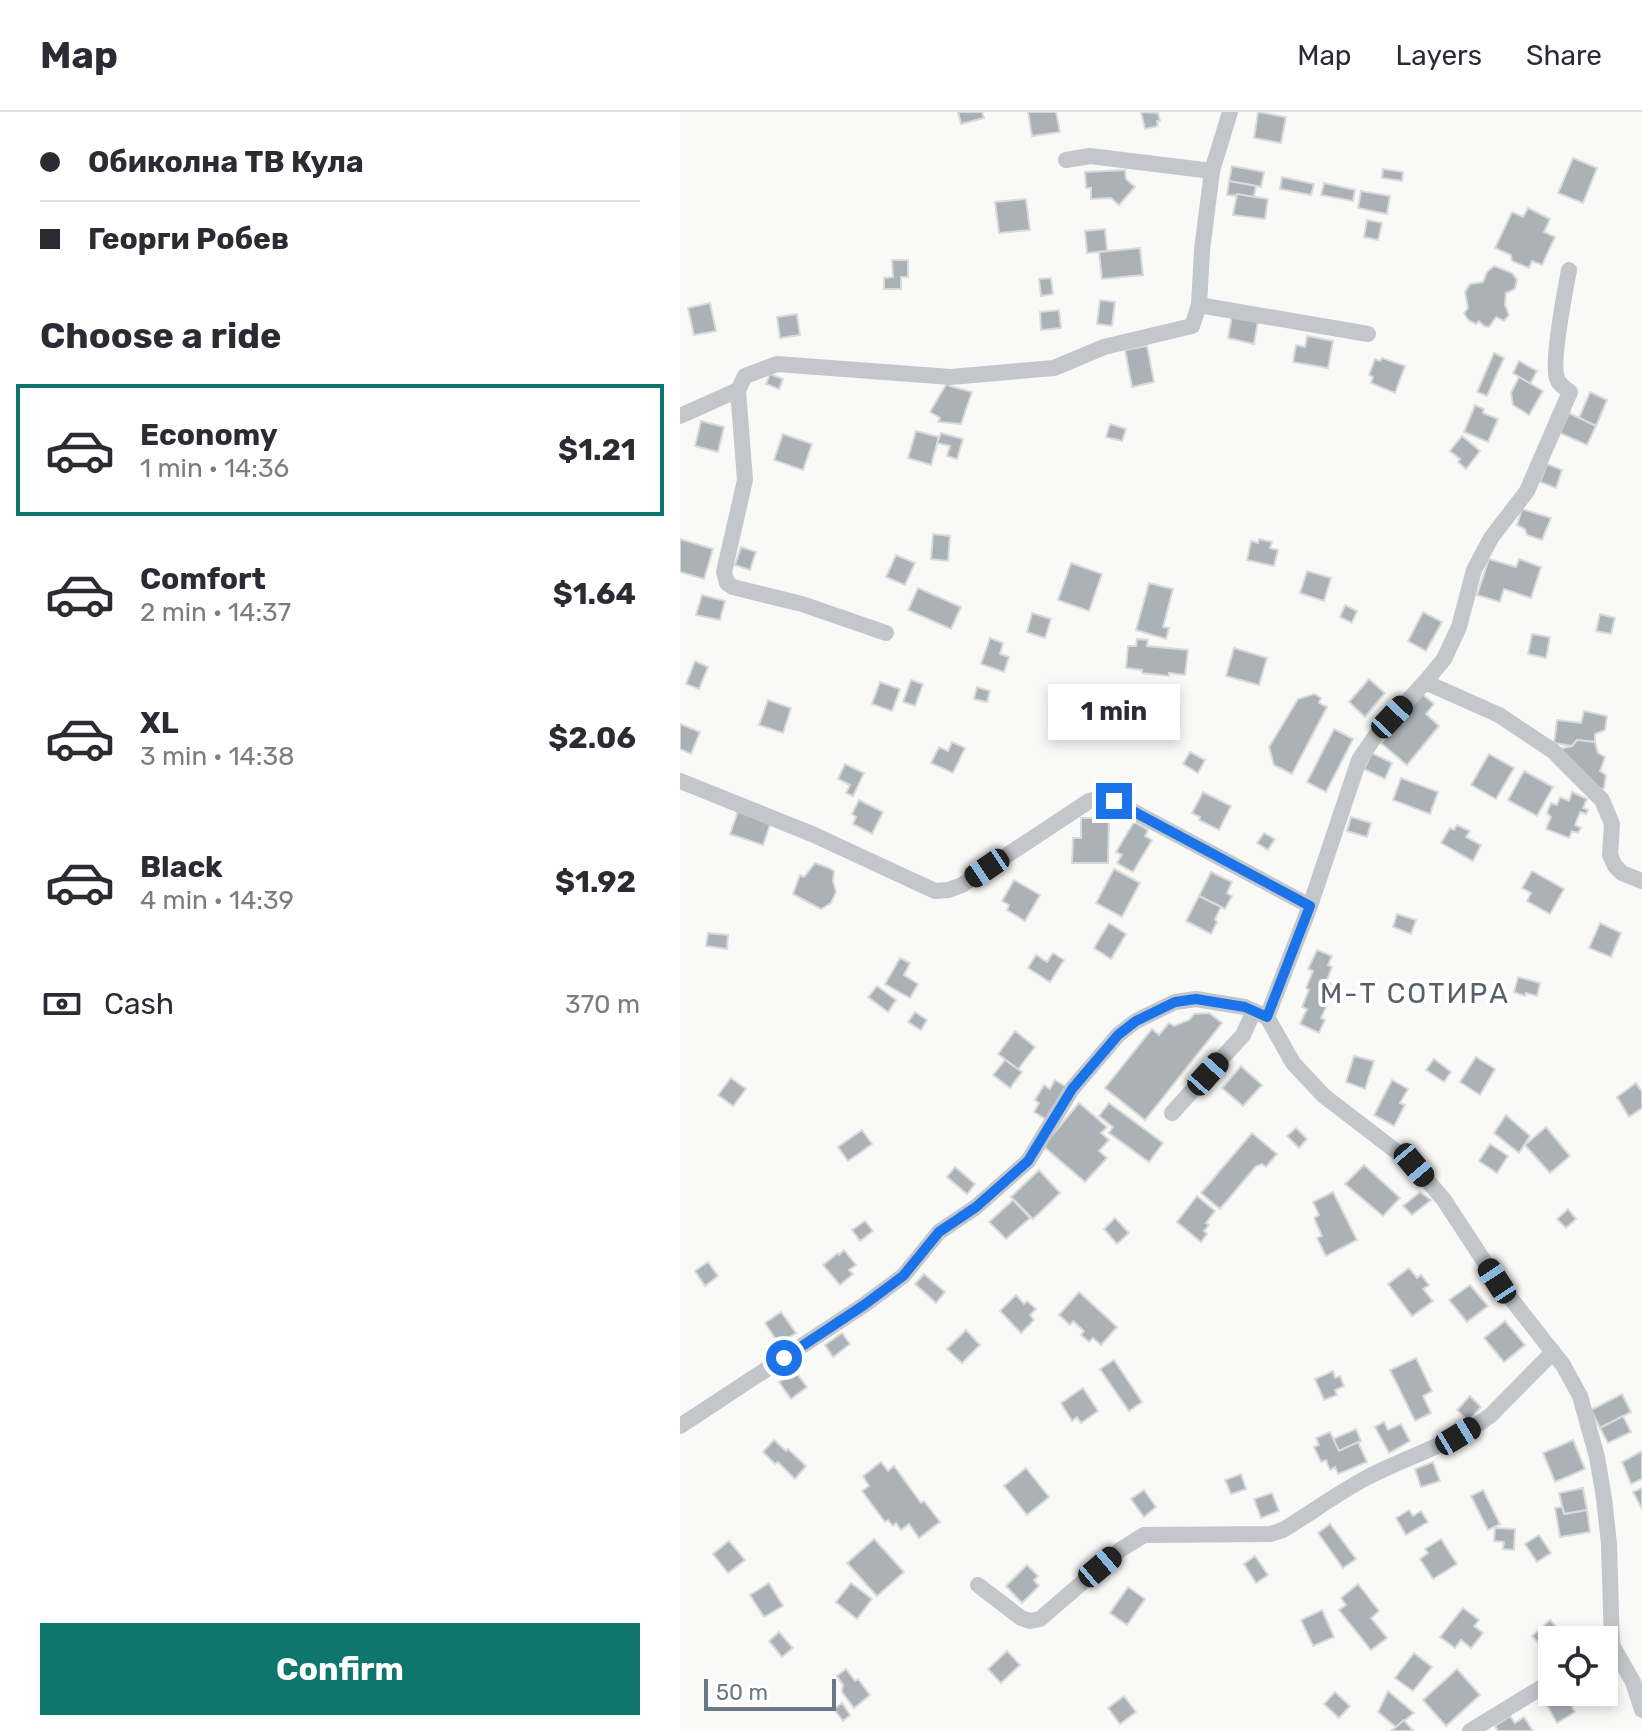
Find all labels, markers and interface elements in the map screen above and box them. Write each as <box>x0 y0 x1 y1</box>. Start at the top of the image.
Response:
text: Map <box>40 32 118 78</box>
text: Map <box>1297 39 1352 72</box>
text: Layers <box>1396 39 1482 72</box>
text: Share <box>1526 39 1602 72</box>
text: Обиколна ТВ Кула <box>88 144 364 180</box>
text: Георги Робев <box>88 221 289 257</box>
text: Choose a ride <box>40 314 281 357</box>
icon: car <box>44 414 116 486</box>
text: Economy <box>140 417 278 453</box>
text: $1.21 <box>558 432 636 468</box>
text: 1 min · 14:36 <box>140 453 289 484</box>
icon: car <box>44 558 116 630</box>
text: Comfort <box>140 561 266 597</box>
text: $1.64 <box>553 576 636 612</box>
text: 2 min · 14:37 <box>140 597 291 628</box>
callout: 1 min <box>1048 685 1180 741</box>
car <box>1367 691 1417 743</box>
text: 1 min <box>1081 696 1147 727</box>
icon: car <box>44 702 116 774</box>
text: XL <box>140 705 179 741</box>
text: $2.06 <box>548 720 636 756</box>
text: 3 min · 14:38 <box>140 741 295 772</box>
route end <box>1096 783 1132 819</box>
car <box>960 845 1014 891</box>
icon: car <box>44 846 116 918</box>
text: Black <box>140 849 223 885</box>
text: $1.92 <box>555 864 636 900</box>
text: 4 min · 14:39 <box>140 885 294 916</box>
district label: М-Т СОТИРА <box>1320 977 1510 1010</box>
icon: cash <box>40 982 84 1026</box>
text: Cash <box>104 986 174 1022</box>
text: 370 m <box>565 989 640 1020</box>
car <box>1183 1048 1233 1100</box>
car <box>1389 1139 1439 1191</box>
car <box>1474 1254 1520 1308</box>
route start <box>766 1340 802 1376</box>
car <box>1431 1413 1485 1459</box>
car <box>1074 1542 1126 1592</box>
button: Confirm <box>40 1623 640 1715</box>
map controls <box>1538 1626 1618 1706</box>
button: locate <box>1538 1626 1618 1706</box>
scale bar <box>704 1675 836 1711</box>
text: 50 m <box>716 1679 768 1706</box>

